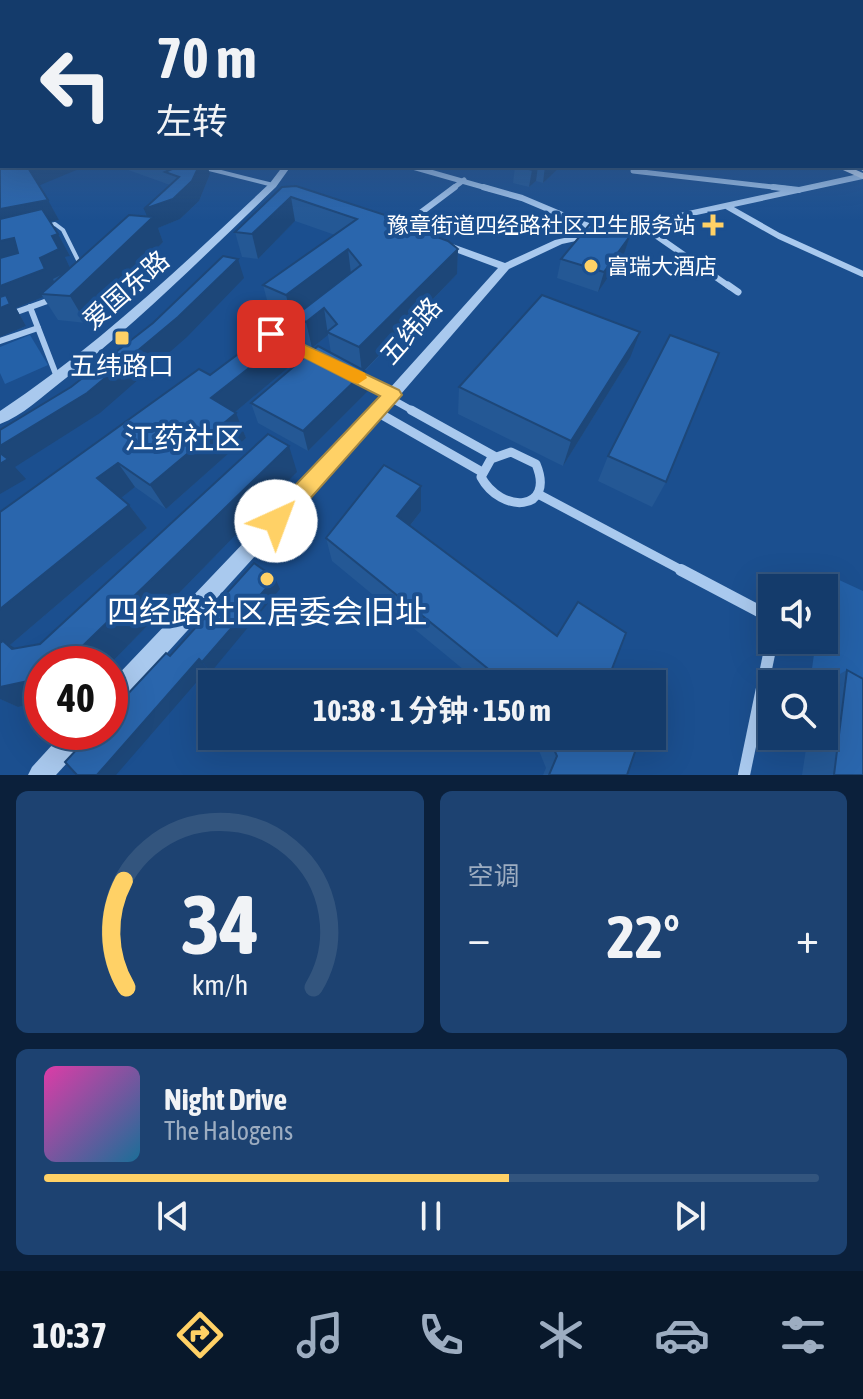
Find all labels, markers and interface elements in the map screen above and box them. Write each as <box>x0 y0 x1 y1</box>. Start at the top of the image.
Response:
text: 70 m <box>156 26 257 90</box>
icon: left <box>24 32 128 136</box>
text: 左转 <box>156 100 228 142</box>
place label: 豫章街道四经路社区卫生服务站 <box>387 212 695 238</box>
marker: 豫章街道四经路社区卫生服务站 <box>702 214 724 236</box>
street label: 爱国东路 <box>77 245 175 335</box>
place label: 富瑞大酒店 <box>607 253 717 279</box>
marker: 富瑞大酒店 <box>582 257 600 275</box>
street label: 五纬路 <box>374 292 448 370</box>
pin <box>237 300 305 368</box>
icon: arrive <box>249 312 293 356</box>
marker: 五纬路口 <box>113 329 131 347</box>
place label: 五纬路口 <box>70 351 174 381</box>
district label: 江药社区 <box>124 421 244 455</box>
position arrow <box>234 479 318 563</box>
marker: 四经路社区居委会旧址 <box>258 570 276 588</box>
map controls <box>758 574 838 750</box>
button: sound <box>758 574 838 654</box>
place label: 四经路社区居委会旧址 <box>107 593 427 630</box>
speed limit sign: 40 <box>24 646 128 750</box>
button: search <box>758 670 838 750</box>
text: 10:38 · 1 分钟 · 150 m <box>313 693 551 727</box>
text: 空调 <box>468 861 520 891</box>
text: 34 <box>181 876 259 972</box>
text: 22° <box>607 902 680 971</box>
text: − <box>468 912 490 962</box>
text: + <box>796 912 819 962</box>
text: km/h <box>191 968 248 1001</box>
text: Night Drive <box>164 1082 287 1116</box>
text: The Halogens <box>164 1116 293 1146</box>
icon: previous <box>151 1194 195 1238</box>
icon: pause <box>409 1194 453 1238</box>
icon: next <box>668 1194 712 1238</box>
icon: directions <box>172 1307 228 1363</box>
icon: music <box>292 1307 348 1363</box>
icon: phone <box>413 1307 469 1363</box>
icon: climate <box>533 1307 589 1363</box>
icon: car <box>654 1307 710 1363</box>
icon: filters <box>775 1307 831 1363</box>
text: 10:37 <box>32 1314 107 1356</box>

